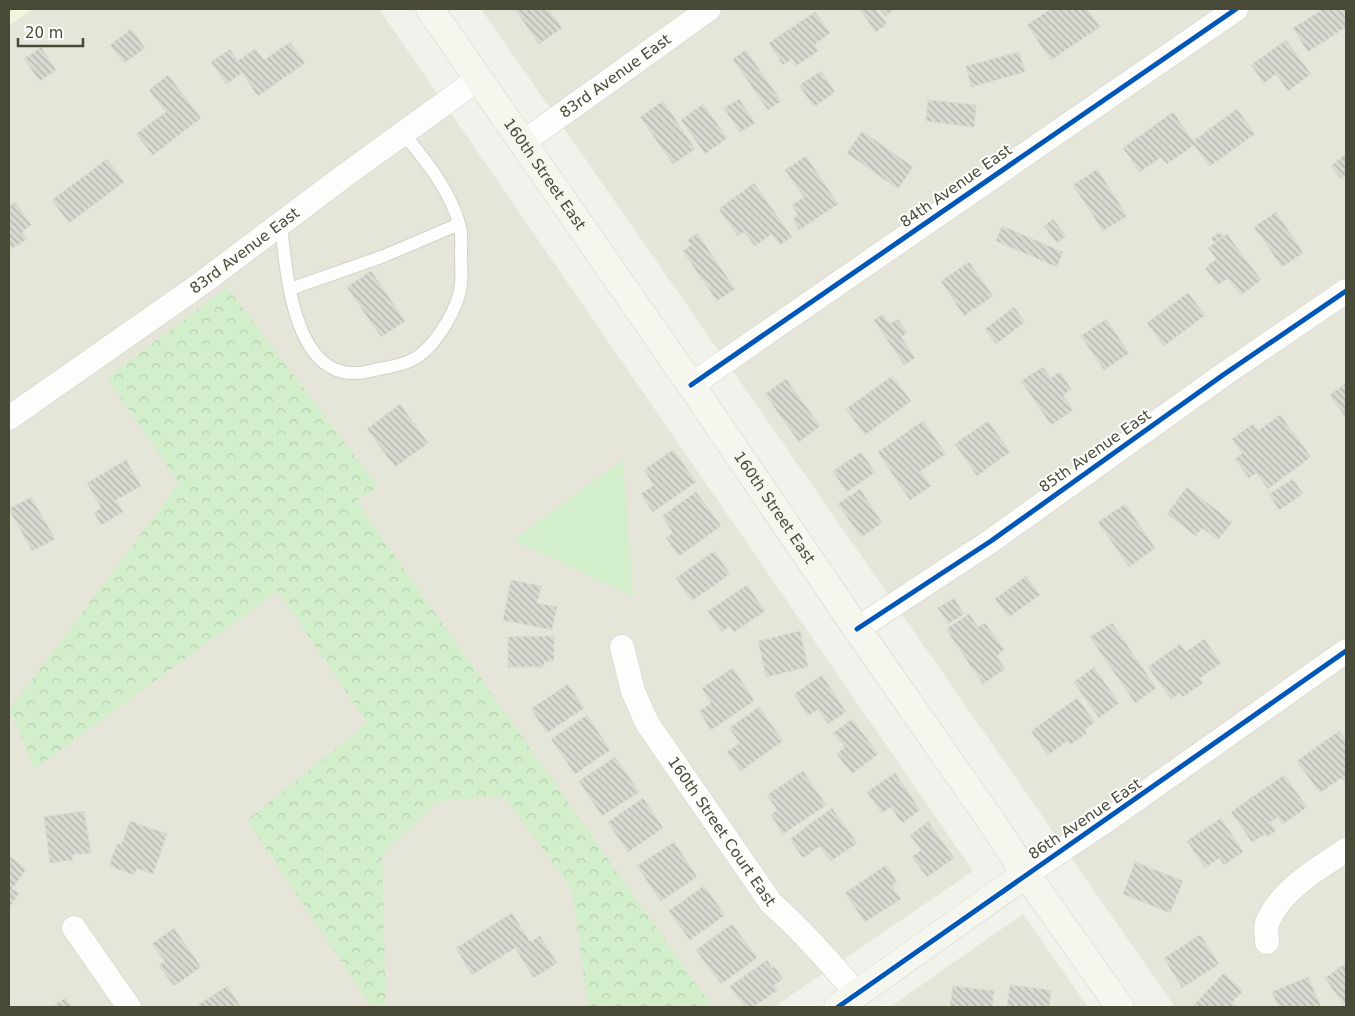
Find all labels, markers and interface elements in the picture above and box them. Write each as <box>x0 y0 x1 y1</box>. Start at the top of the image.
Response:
scale bar <box>18 15 82 47</box>
text: 20 m <box>25 24 63 42</box>
street label: 83rd Avenue East <box>556 30 675 122</box>
street label: 160th Street East <box>500 115 590 233</box>
street label: 84th Avenue East <box>897 141 1015 231</box>
street label: 83rd Avenue East <box>186 204 303 298</box>
street label: 85th Avenue East <box>1036 406 1154 496</box>
street label: 160th Street East <box>730 448 819 567</box>
street label: 160th Street Court East <box>664 753 780 910</box>
street label: 86th Avenue East <box>1025 775 1145 863</box>

